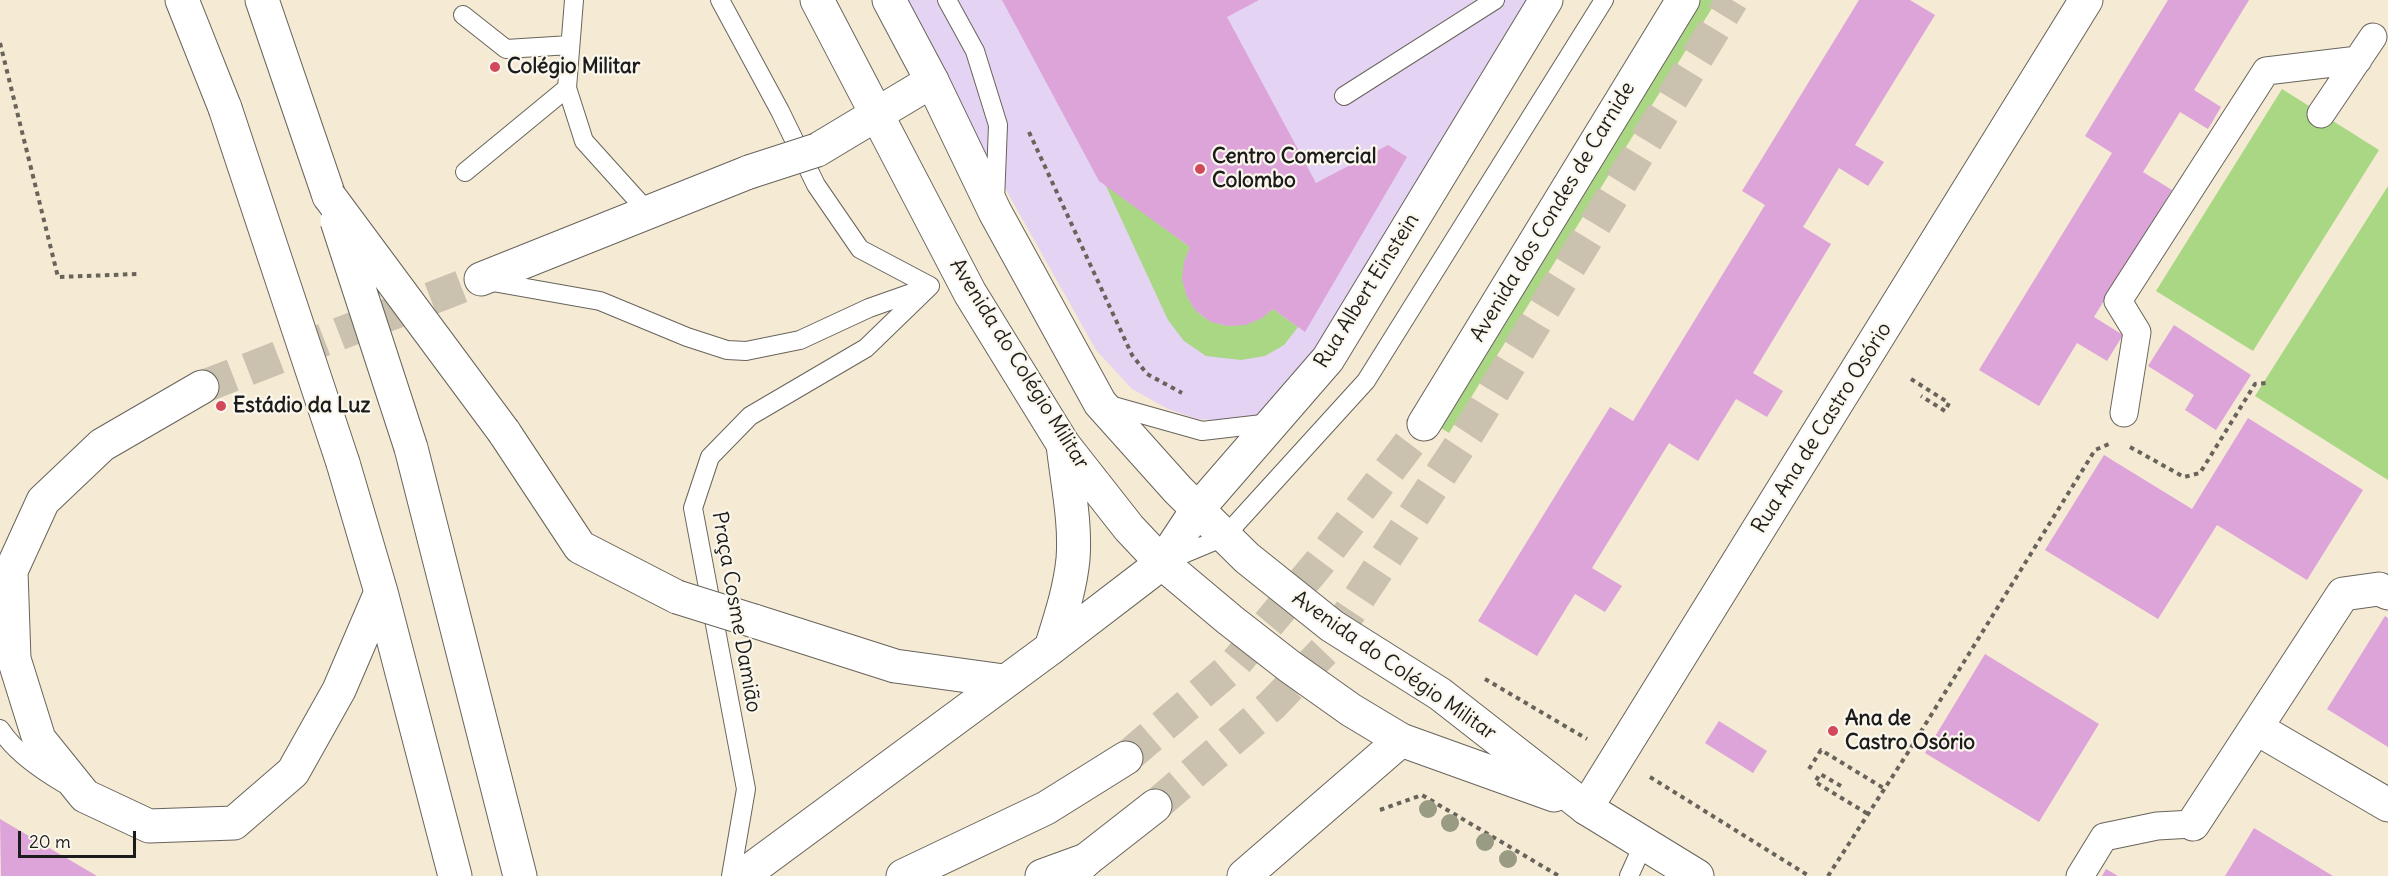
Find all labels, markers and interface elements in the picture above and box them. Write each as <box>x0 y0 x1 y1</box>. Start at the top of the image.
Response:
place label: Colégio Militar <box>507 54 640 80</box>
marker: Colégio Militar <box>488 60 502 74</box>
street label: Avenida dos Condes de Carnide <box>1465 78 1641 346</box>
place label: Centro Comercial Colombo <box>1212 144 1376 194</box>
marker: Centro Comercial Colombo <box>1193 162 1207 176</box>
street label: Rua Albert Einstein <box>1309 209 1425 373</box>
street label: Avenida do Colégio Militar <box>944 254 1094 474</box>
street label: Rua Ana de Castro Osório <box>1747 318 1897 538</box>
place label: Estádio da Luz <box>233 393 371 419</box>
marker: Estádio da Luz <box>214 399 228 413</box>
street label: Praça Cosme Damião <box>706 509 766 715</box>
street label: Avenida do Colégio Militar <box>1287 586 1501 746</box>
place label: Ana de Castro Osório <box>1845 706 1975 756</box>
marker: Ana de Castro Osório <box>1826 724 1840 738</box>
scale bar <box>21 819 140 857</box>
text: 20 m <box>29 830 71 853</box>

